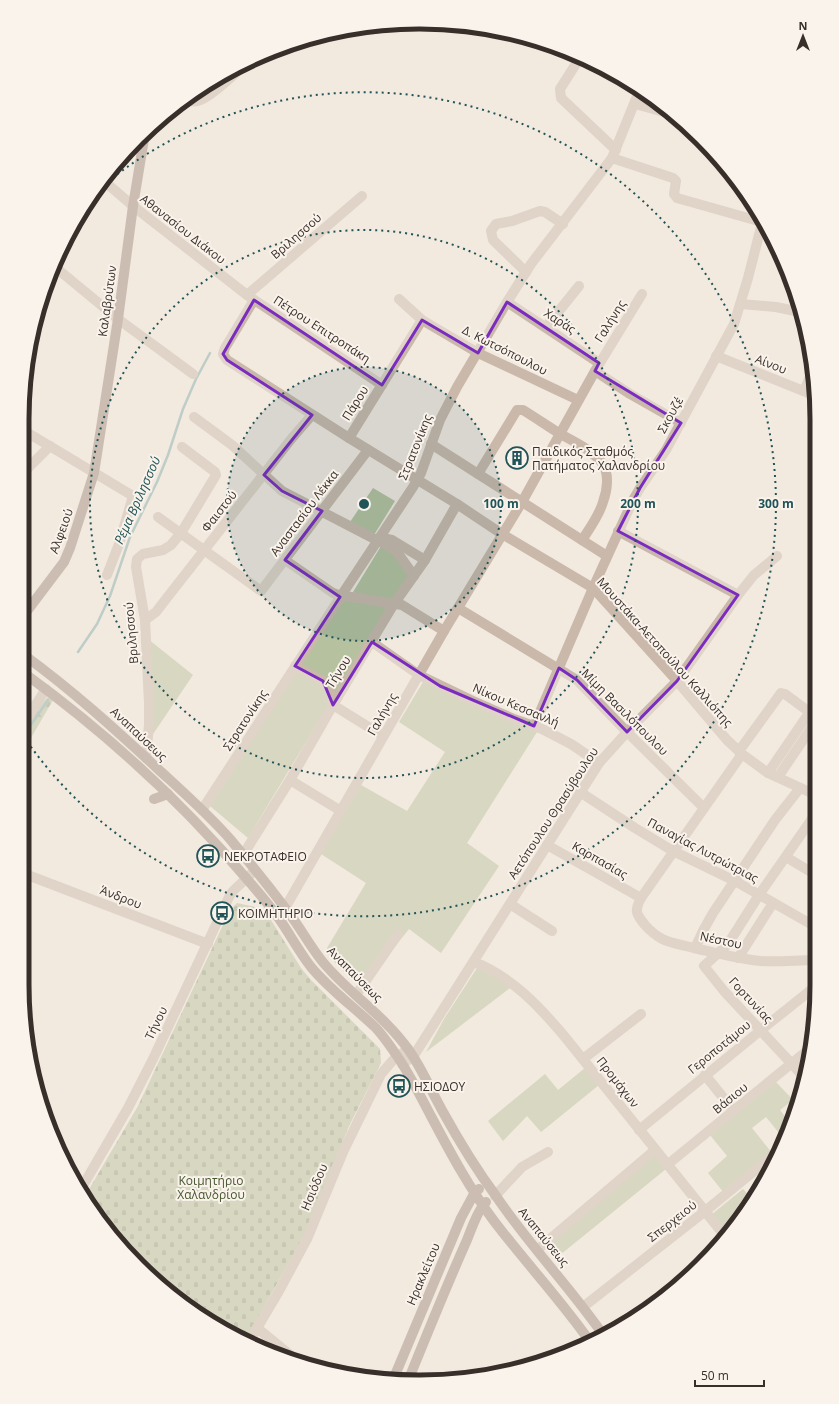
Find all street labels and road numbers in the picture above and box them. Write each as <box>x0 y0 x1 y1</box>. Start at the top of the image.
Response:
street label: Αθανασίου Διάκου <box>137 190 229 268</box>
street label: Βριλησσού <box>267 209 325 263</box>
street label: Καλαβρύτων <box>94 264 120 338</box>
street label: Πέτρου Επιτροπάκη <box>270 291 374 367</box>
street label: Γαλήνης <box>590 296 630 345</box>
street label: Χαράς <box>541 304 579 338</box>
street label: Δ. Κωτσόπουλου <box>460 321 550 379</box>
street label: Αίνου <box>753 350 789 378</box>
street label: Πάρου <box>338 382 372 424</box>
street label: Σκουζέ <box>653 394 687 436</box>
street label: Στρατονίκης <box>394 411 436 483</box>
street label: Αναστασίου Λέκκα <box>266 466 342 560</box>
street label: Φαιστού <box>197 487 241 535</box>
street label: Αλφειού <box>45 506 77 556</box>
street label: Μουστάκα-Αετοπούλου Καλλιόπης <box>593 574 737 731</box>
street label: Βριλησσού <box>120 601 142 665</box>
street label: Τήνου <box>322 653 354 691</box>
street label: Μίμη Βασιλόπουλου <box>578 665 672 759</box>
street label: Νίκου Κεσσανλή <box>470 679 562 731</box>
street label: Στρατονίκης <box>219 686 271 754</box>
street label: Γαλήνης <box>363 689 401 739</box>
street label: Αναπαύσεως <box>107 703 171 765</box>
street label: Αετόπουλου Θρασύβουλου <box>504 744 602 882</box>
street label: Παναγίας Λυτρώτριας <box>645 814 762 887</box>
street label: Καρπασίας <box>569 837 631 883</box>
street label: Άνδρου <box>98 881 144 913</box>
street label: Νέστου <box>699 927 743 953</box>
street label: Αναπαύσεως <box>324 943 387 1006</box>
street label: Γορτυνίας <box>725 973 777 1027</box>
street label: Τήνου <box>141 1004 171 1042</box>
street label: Γεροποτάμου <box>684 1016 754 1078</box>
street label: Προμάχων <box>593 1053 643 1111</box>
street label: Βάσιου <box>709 1078 751 1118</box>
street label: Ησιόδου <box>297 1161 331 1213</box>
street label: Σπερχειού <box>644 1196 700 1246</box>
street label: Αναπαύσεως <box>515 1204 573 1270</box>
street label: Ηρακλείτου <box>402 1240 444 1308</box>

